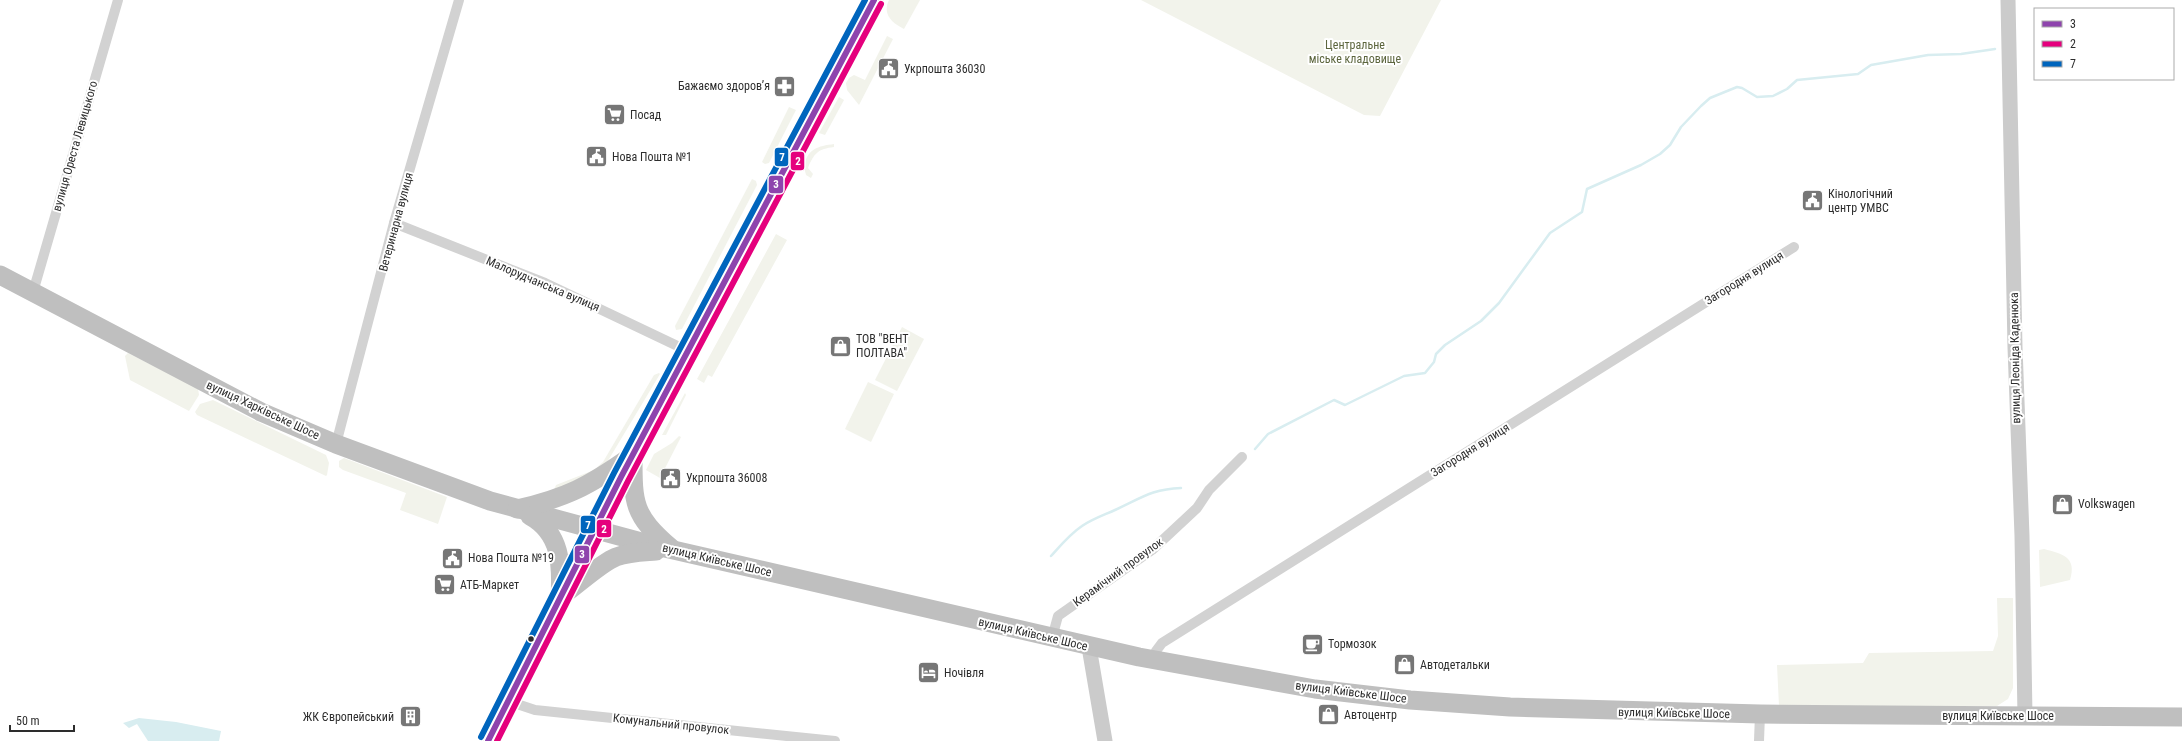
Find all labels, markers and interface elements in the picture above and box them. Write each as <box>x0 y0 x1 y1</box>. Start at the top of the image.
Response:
legend <box>2034 8 2174 80</box>
text: 3 <box>2070 17 2076 31</box>
text: 2 <box>2070 37 2076 51</box>
park label: Центральне міське кладовище <box>1309 38 1402 66</box>
public building icon: Укрпошта 36030 <box>875 56 901 82</box>
text: 7 <box>2070 57 2076 71</box>
place label: Укрпошта 36030 <box>904 62 985 76</box>
pharmacy icon: Бажаємо здоровʼя <box>772 73 798 99</box>
street label: вулиця Ореста Левицького <box>50 79 100 213</box>
place label: Бажаємо здоровʼя <box>678 79 770 93</box>
supermarket icon: Посад <box>602 102 628 128</box>
place label: Посад <box>630 108 662 122</box>
public building icon: Нова Пошта №1 <box>583 144 609 170</box>
line badge: 7 <box>774 147 789 167</box>
place label: Нова Пошта №1 <box>612 150 692 164</box>
text: 7 <box>779 151 785 164</box>
line badge: 2 <box>790 151 805 171</box>
text: 2 <box>795 155 801 168</box>
street label: Ветеринарна вулиця <box>376 171 416 273</box>
line badge: 3 <box>768 175 784 194</box>
text: 3 <box>773 178 779 191</box>
place label: Кінологічний центр УМВС <box>1828 187 1893 215</box>
public building icon: Кінологічний центр УМВС <box>1799 188 1825 214</box>
street label: Загородня вулиця <box>1702 248 1786 308</box>
street label: Малорудчанська вулиця <box>484 254 602 314</box>
street label: вулиця Леоніда Каденюка <box>2007 292 2023 424</box>
place label: ТОВ "ВЕНТ ПОЛТАВА" <box>856 332 908 360</box>
shop icon: ТОВ "ВЕНТ ПОЛТАВА" <box>828 333 854 359</box>
street label: вулиця Харківське Шосе <box>204 378 322 442</box>
street label: Загородня вулиця <box>1428 420 1512 480</box>
public building icon: Укрпошта 36008 <box>657 465 683 491</box>
place label: Укрпошта 36008 <box>686 471 767 485</box>
shop icon: Volkswagen <box>2049 491 2075 517</box>
place label: Volkswagen <box>2078 497 2135 511</box>
line badge: 7 <box>580 515 596 534</box>
text: 7 <box>585 519 591 532</box>
line badge: 2 <box>596 519 612 538</box>
text: 2 <box>601 523 607 536</box>
street label: Керамічний провулок <box>1070 534 1166 609</box>
street label: вулиця Київське Шосе <box>661 541 773 579</box>
public building icon: Нова Пошта №19 <box>440 545 466 571</box>
line badge: 3 <box>574 545 590 564</box>
text: 3 <box>579 548 585 561</box>
place label: Нова Пошта №19 <box>468 551 554 565</box>
supermarket icon: АТБ-Маркет <box>431 572 457 598</box>
place label: АТБ-Маркет <box>460 578 519 592</box>
street label: вулиця Київське Шосе <box>977 615 1089 653</box>
cafe icon: Тормозок <box>1300 631 1326 657</box>
unlabelled marker <box>526 634 536 644</box>
place label: Тормозок <box>1328 637 1377 651</box>
shop icon: Автодетальки <box>1392 652 1418 678</box>
place label: Автодетальки <box>1420 658 1490 672</box>
hotel icon: Ночівля <box>915 660 941 686</box>
place label: Ночівля <box>944 666 984 680</box>
street label: вулиця Київське Шосе <box>1295 678 1408 706</box>
shop icon: Автоцентр <box>1316 702 1342 728</box>
building icon: ЖК Європейський <box>397 704 423 730</box>
street label: вулиця Київське Шосе <box>1618 705 1730 721</box>
scale bar <box>10 707 74 733</box>
place label: Автоцентр <box>1344 708 1397 722</box>
street label: вулиця Київське Шосе <box>1942 709 2054 723</box>
place label: ЖК Європейський <box>303 710 394 724</box>
street label: Комунальний провулок <box>612 711 730 737</box>
text: 50 m <box>16 714 40 728</box>

